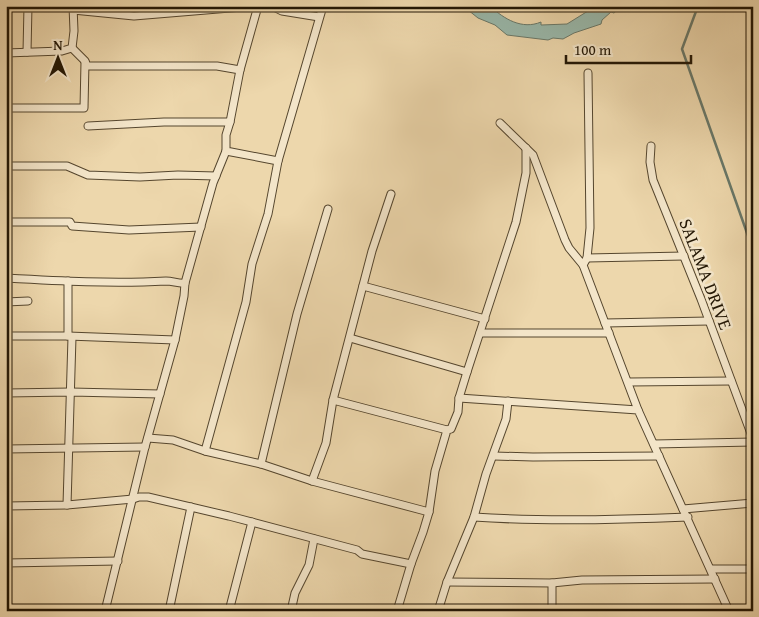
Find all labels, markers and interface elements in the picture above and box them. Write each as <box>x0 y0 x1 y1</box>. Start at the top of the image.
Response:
north arrow <box>32 32 82 82</box>
scale bar <box>566 32 692 64</box>
text: N <box>53 35 63 55</box>
text: 100 m <box>574 39 612 60</box>
street label: SALAMA DRIVE <box>672 215 740 333</box>

